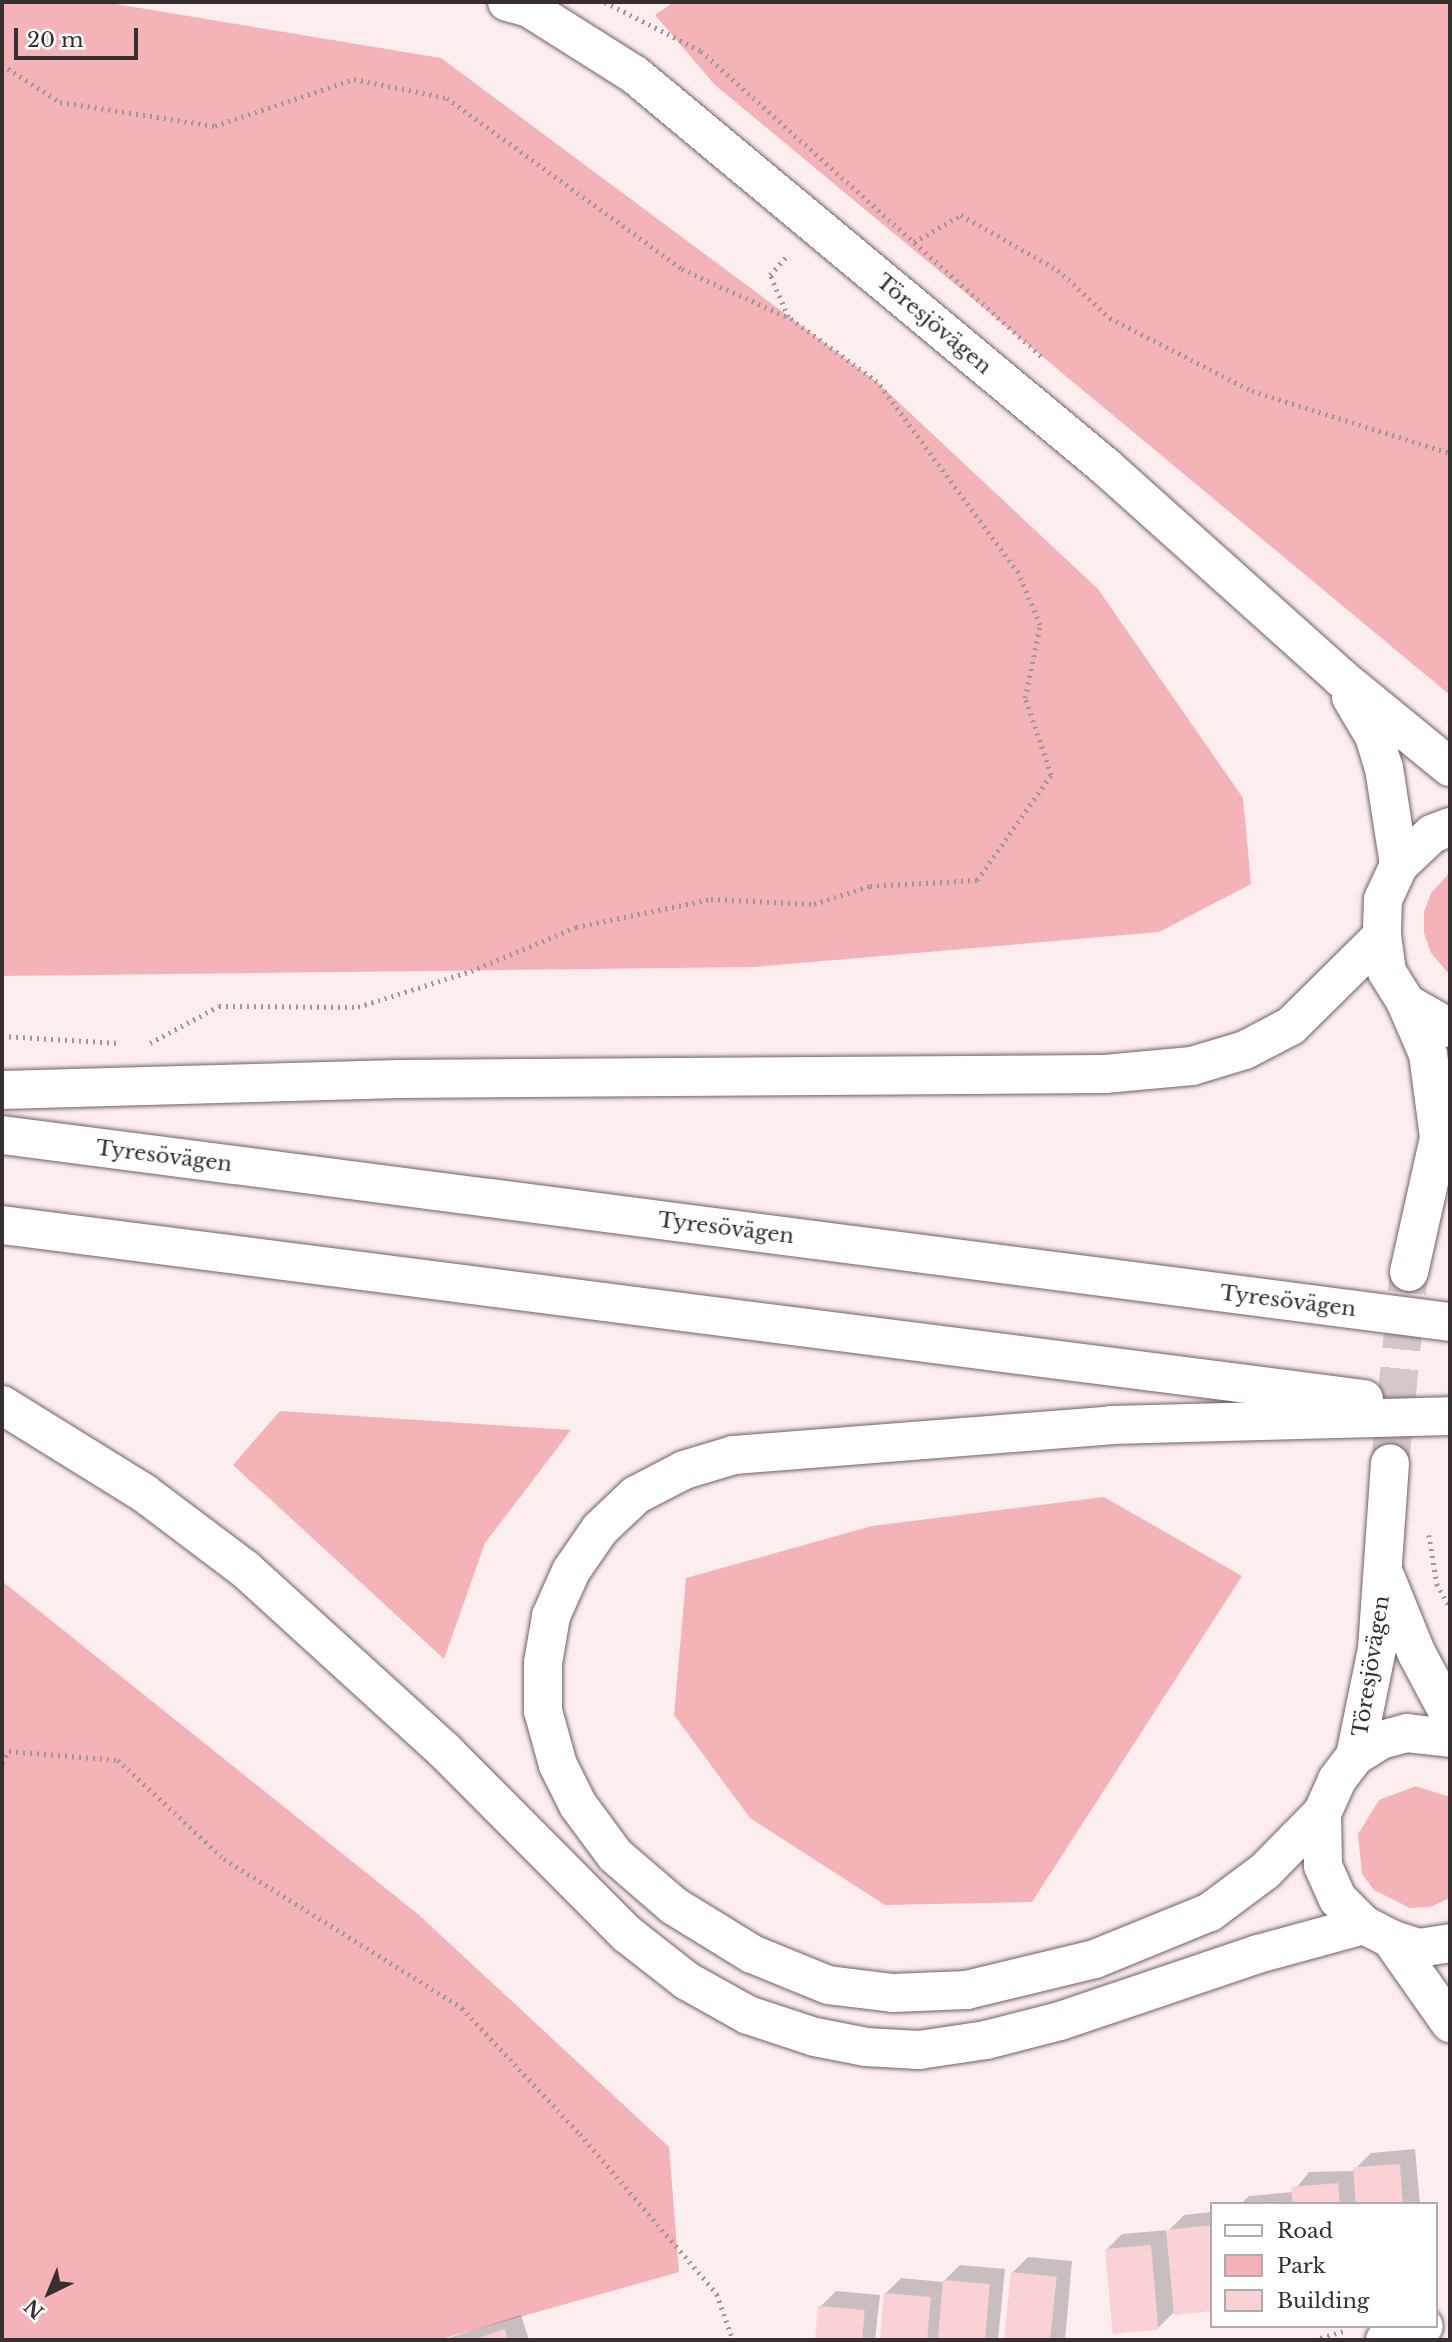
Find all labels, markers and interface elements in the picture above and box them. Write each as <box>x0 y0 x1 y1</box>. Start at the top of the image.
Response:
scale bar <box>18 14 142 58</box>
text: 20 m <box>27 27 84 53</box>
street label: Töresjövägen <box>871 269 997 379</box>
street label: Tyresövägen <box>95 1135 233 1177</box>
street label: Tyresövägen <box>657 1207 795 1249</box>
street label: Tyresövägen <box>1219 1280 1357 1322</box>
street label: Töresjövägen <box>1347 1594 1395 1738</box>
legend <box>1210 2202 1438 2328</box>
text: Road <box>1277 2218 1333 2244</box>
text: Park <box>1277 2253 1326 2279</box>
north arrow <box>14 2258 84 2328</box>
text: Building <box>1277 2288 1369 2314</box>
text: N <box>20 2294 49 2323</box>

